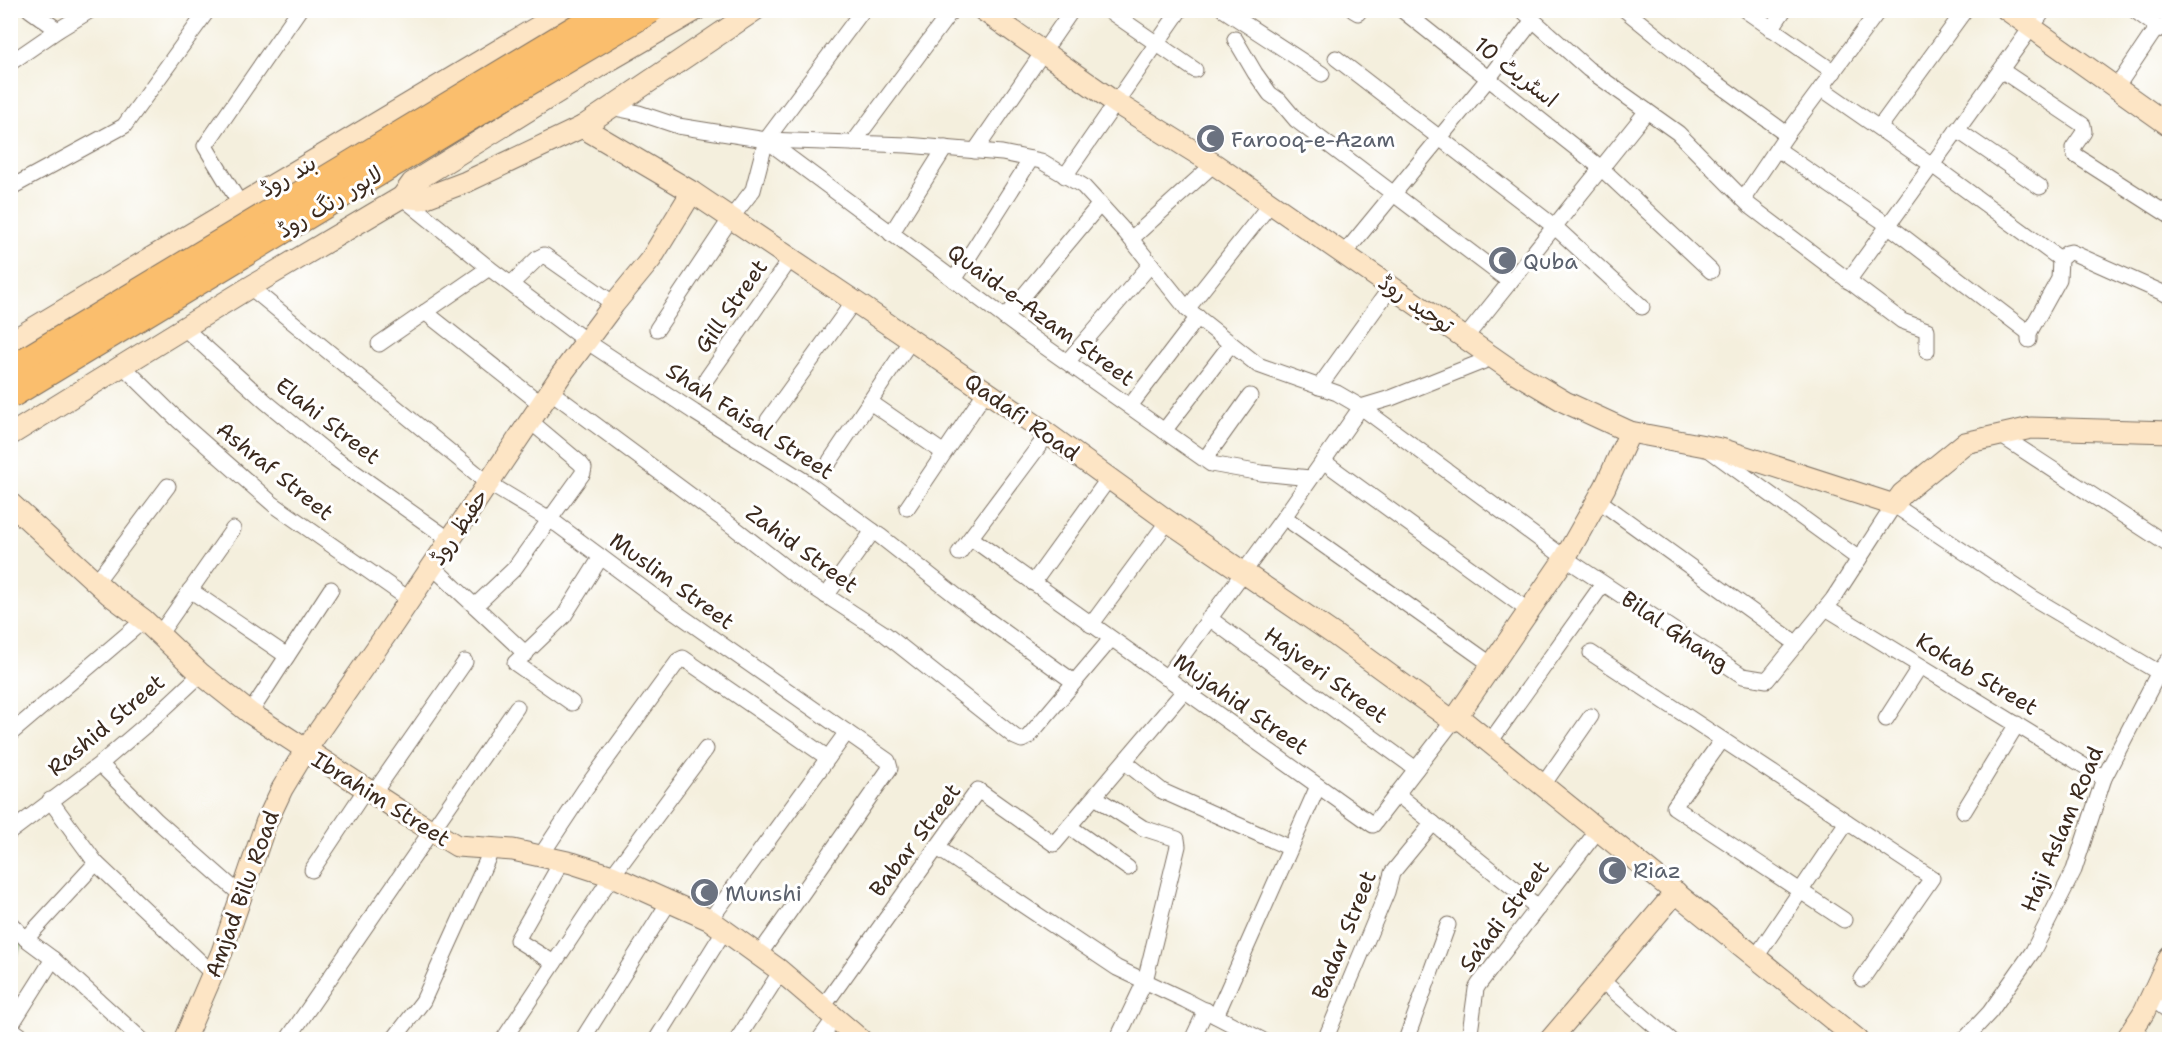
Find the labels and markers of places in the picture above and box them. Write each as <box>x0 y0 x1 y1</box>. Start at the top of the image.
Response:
mosque icon: Farooq-e-Azam <box>1194 123 1226 155</box>
place label: Farooq-e-Azam <box>1231 125 1395 154</box>
mosque icon: Quba <box>1486 245 1518 277</box>
place label: Quba <box>1523 247 1578 276</box>
mosque icon: Riaz <box>1596 854 1628 886</box>
place label: Riaz <box>1633 856 1681 885</box>
mosque icon: Munshi <box>688 877 720 909</box>
place label: Munshi <box>725 879 802 908</box>

